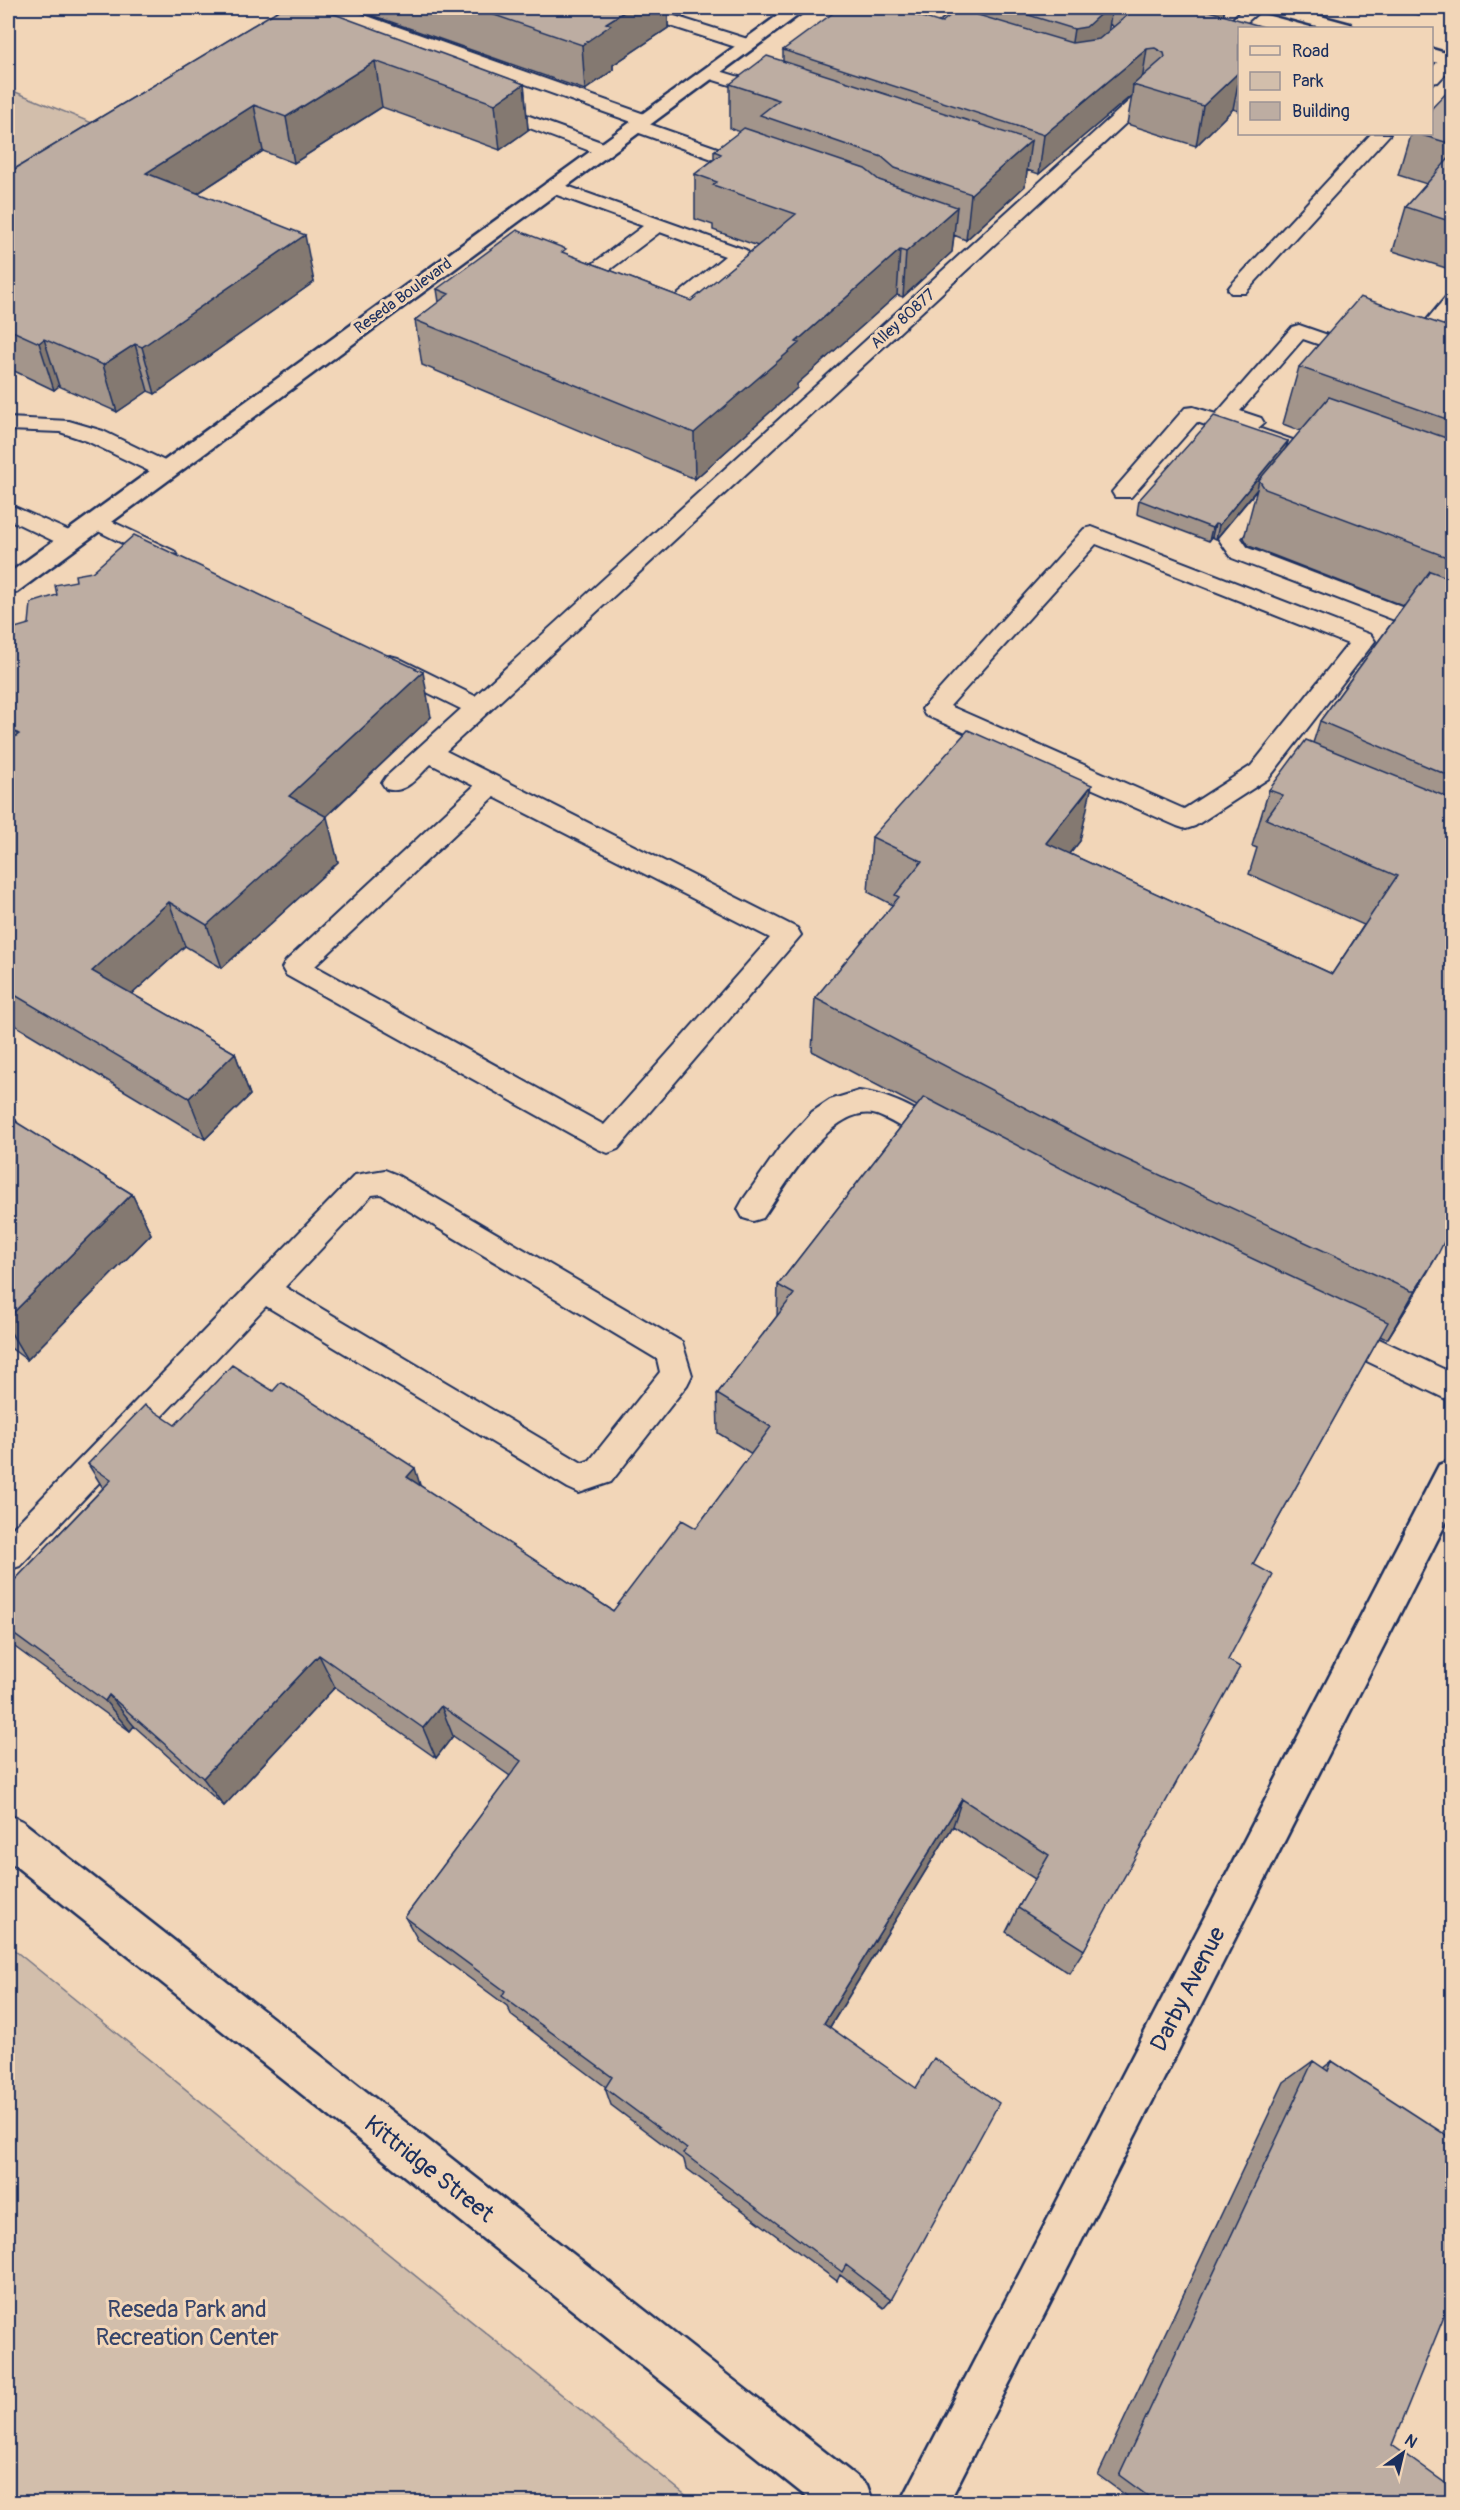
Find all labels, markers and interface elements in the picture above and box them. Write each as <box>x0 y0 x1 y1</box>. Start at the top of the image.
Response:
legend <box>1238 27 1433 135</box>
text: Road <box>1292 40 1329 63</box>
text: Park <box>1292 70 1324 93</box>
text: Building <box>1292 100 1350 123</box>
street label: Reseda Boulevard <box>350 254 456 338</box>
street label: Alley 80877 <box>867 284 940 353</box>
street label: Darby Avenue <box>1144 1922 1232 2056</box>
street label: Kittridge Street <box>358 2109 500 2229</box>
park label: Reseda Park and Recreation Center <box>95 2295 279 2352</box>
north arrow <box>1373 2423 1433 2483</box>
text: N <box>1401 2430 1421 2453</box>

